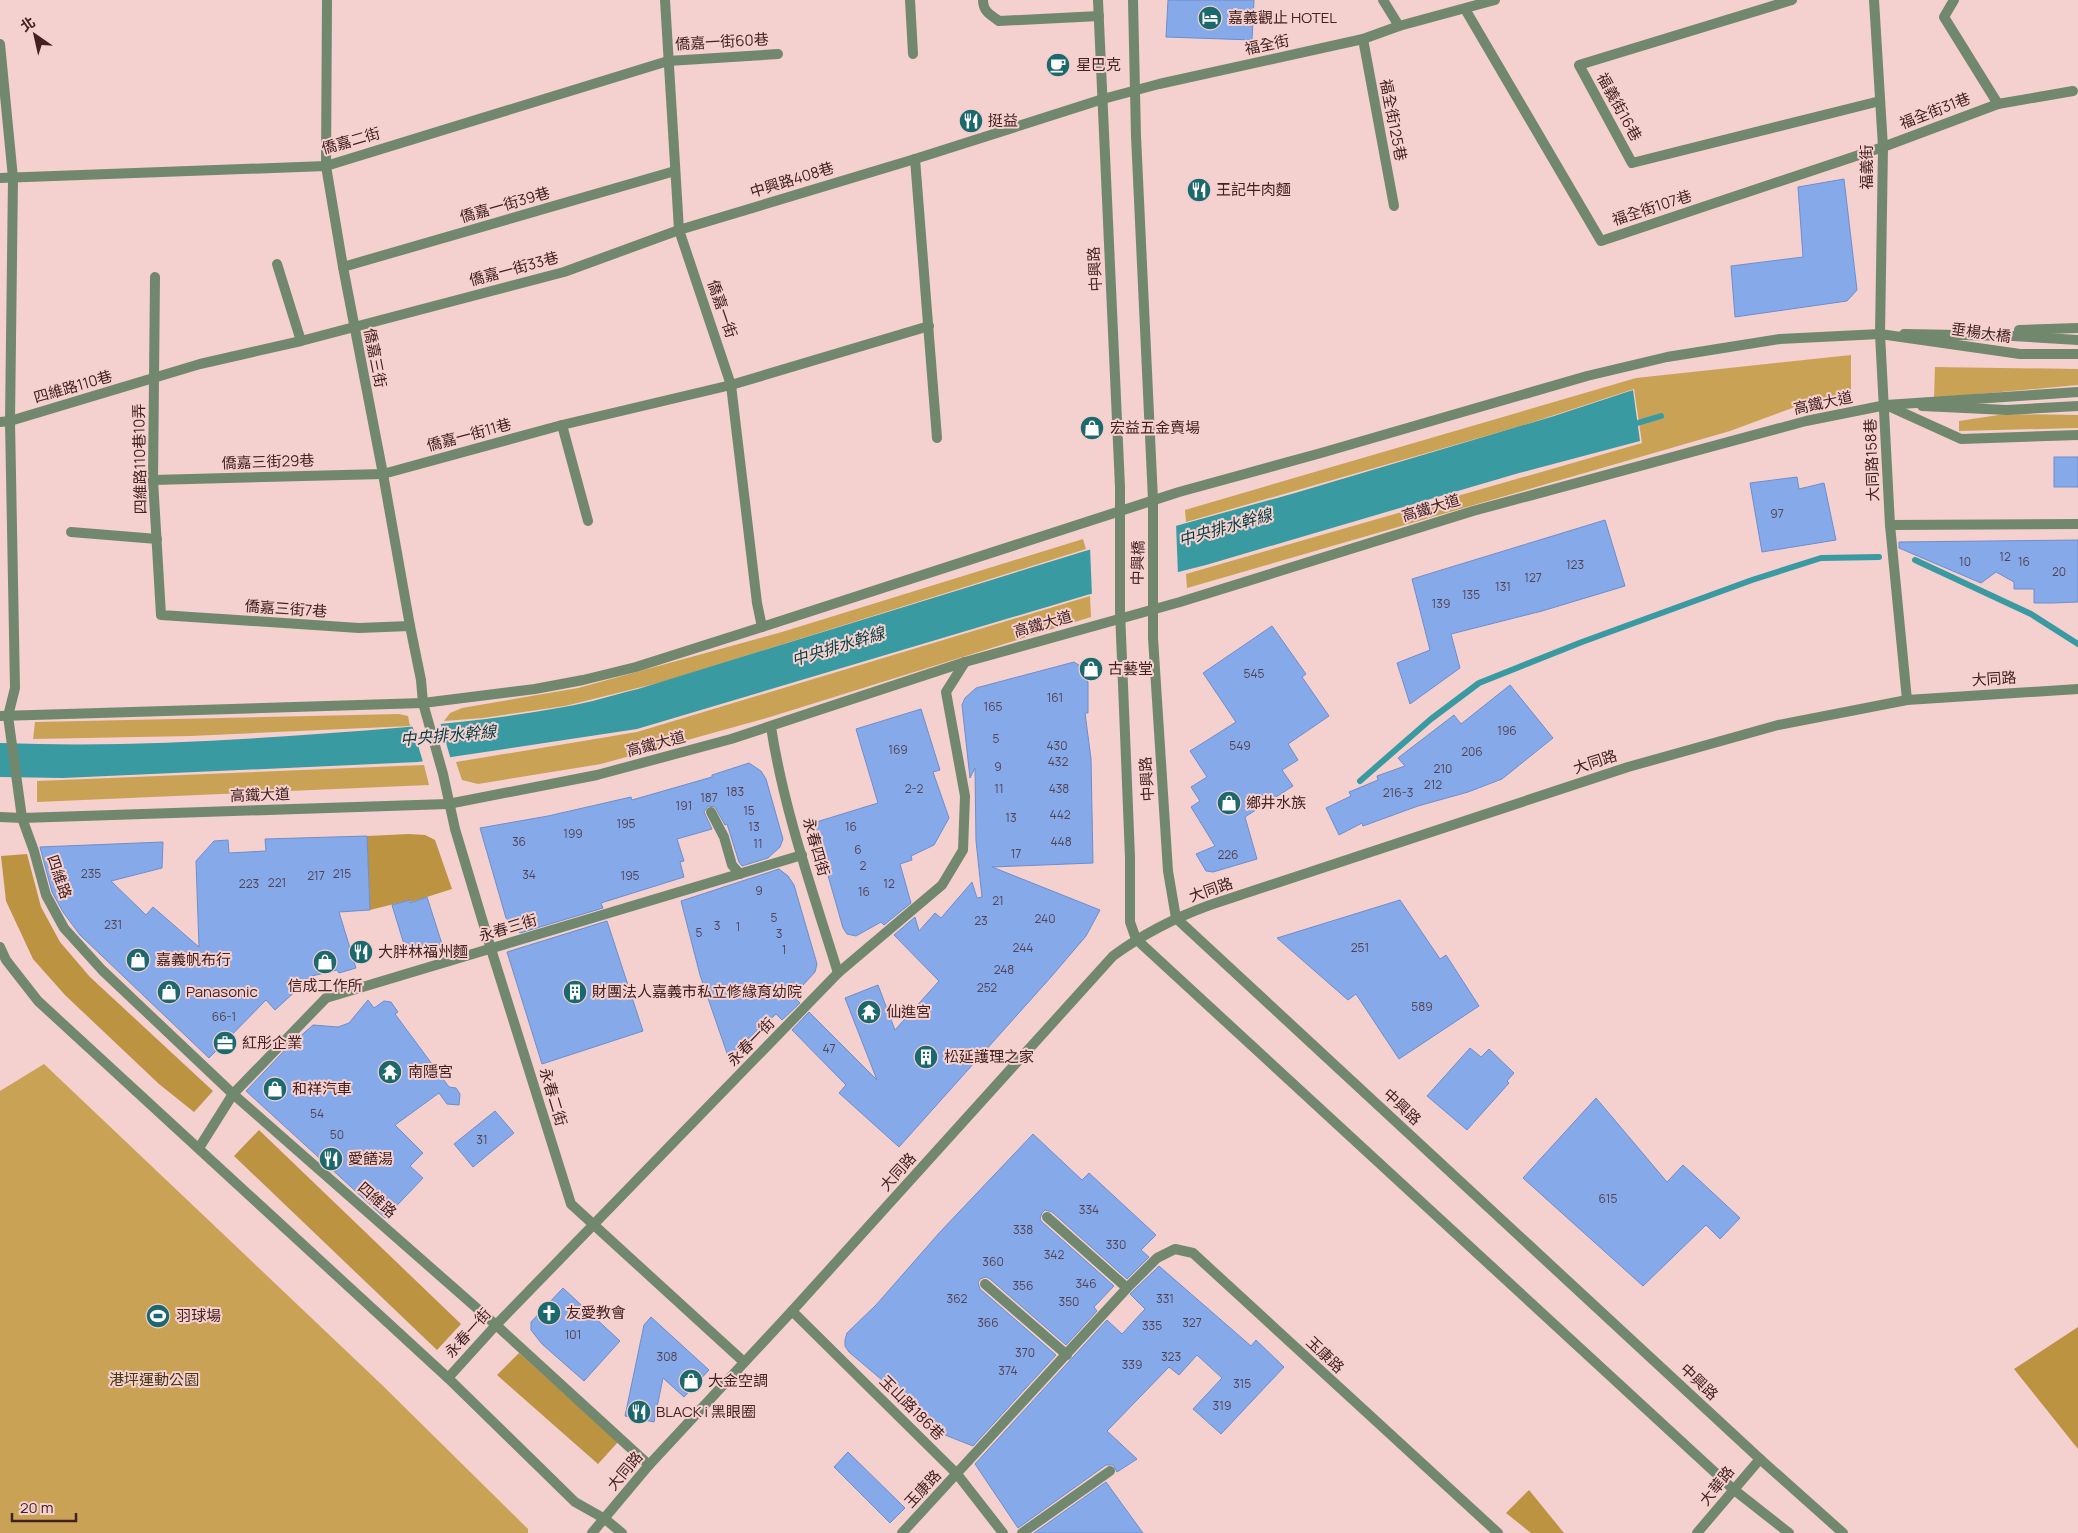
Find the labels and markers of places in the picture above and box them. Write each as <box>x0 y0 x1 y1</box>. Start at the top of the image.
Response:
hotel icon: 嘉義觀止 HOTEL <box>1197 5 1223 31</box>
place label: 嘉義觀止 HOTEL <box>1228 7 1337 28</box>
cafe icon: 星巴克 <box>1045 52 1071 78</box>
place label: 星巴克 <box>1076 54 1121 75</box>
restaurant icon: 挺益 <box>958 108 984 134</box>
place label: 挺益 <box>988 110 1018 131</box>
restaurant icon: 王記牛肉麵 <box>1186 177 1212 203</box>
place label: 王記牛肉麵 <box>1216 179 1291 200</box>
shop icon: 宏益五金賣場 <box>1079 415 1105 441</box>
place label: 宏益五金賣場 <box>1110 417 1200 438</box>
shop icon: 古藝堂 <box>1078 656 1104 682</box>
place label: 古藝堂 <box>1108 658 1153 679</box>
shop icon: 鄉井水族 <box>1216 790 1242 816</box>
place label: 鄉井水族 <box>1246 792 1306 813</box>
restaurant icon: 大胖林福州麵 <box>348 939 374 965</box>
place label: 大胖林福州麵 <box>378 941 468 962</box>
shop icon: 嘉義帆布行 <box>125 947 151 973</box>
place label: 嘉義帆布行 <box>156 949 231 970</box>
shop icon: 信成工作所 <box>312 949 338 975</box>
place label: 信成工作所 <box>287 975 363 996</box>
shop icon: Panasonic <box>156 979 182 1005</box>
building icon: 財團法人嘉義市私立修緣育幼院 <box>562 979 588 1005</box>
place label: Panasonic <box>186 981 258 1002</box>
place label: 財團法人嘉義市私立修緣育幼院 <box>592 981 802 1002</box>
temple icon: 仙進宮 <box>856 999 882 1025</box>
place label: 仙進宮 <box>886 1001 931 1022</box>
office icon: 紅彤企業 <box>212 1030 238 1056</box>
place label: 紅彤企業 <box>242 1032 302 1053</box>
building icon: 松延護理之家 <box>913 1044 939 1070</box>
place label: 松延護理之家 <box>944 1046 1034 1067</box>
temple icon: 南隱宮 <box>377 1059 403 1085</box>
place label: 南隱宮 <box>408 1061 453 1082</box>
shop icon: 和祥汽車 <box>262 1076 288 1102</box>
place label: 和祥汽車 <box>292 1078 352 1099</box>
restaurant icon: 愛饍湯 <box>318 1146 344 1172</box>
place label: 愛饍湯 <box>348 1148 393 1169</box>
church icon: 友愛教會 <box>536 1300 562 1326</box>
place label: 友愛教會 <box>566 1302 626 1323</box>
sports icon: 羽球場 <box>145 1303 171 1329</box>
place label: 羽球場 <box>176 1305 221 1326</box>
shop icon: 大金空調 <box>678 1368 704 1394</box>
place label: 大金空調 <box>708 1370 768 1391</box>
restaurant icon: BLACK i 黑眼圈 <box>626 1399 652 1425</box>
place label: BLACK i 黑眼圈 <box>656 1401 756 1422</box>

